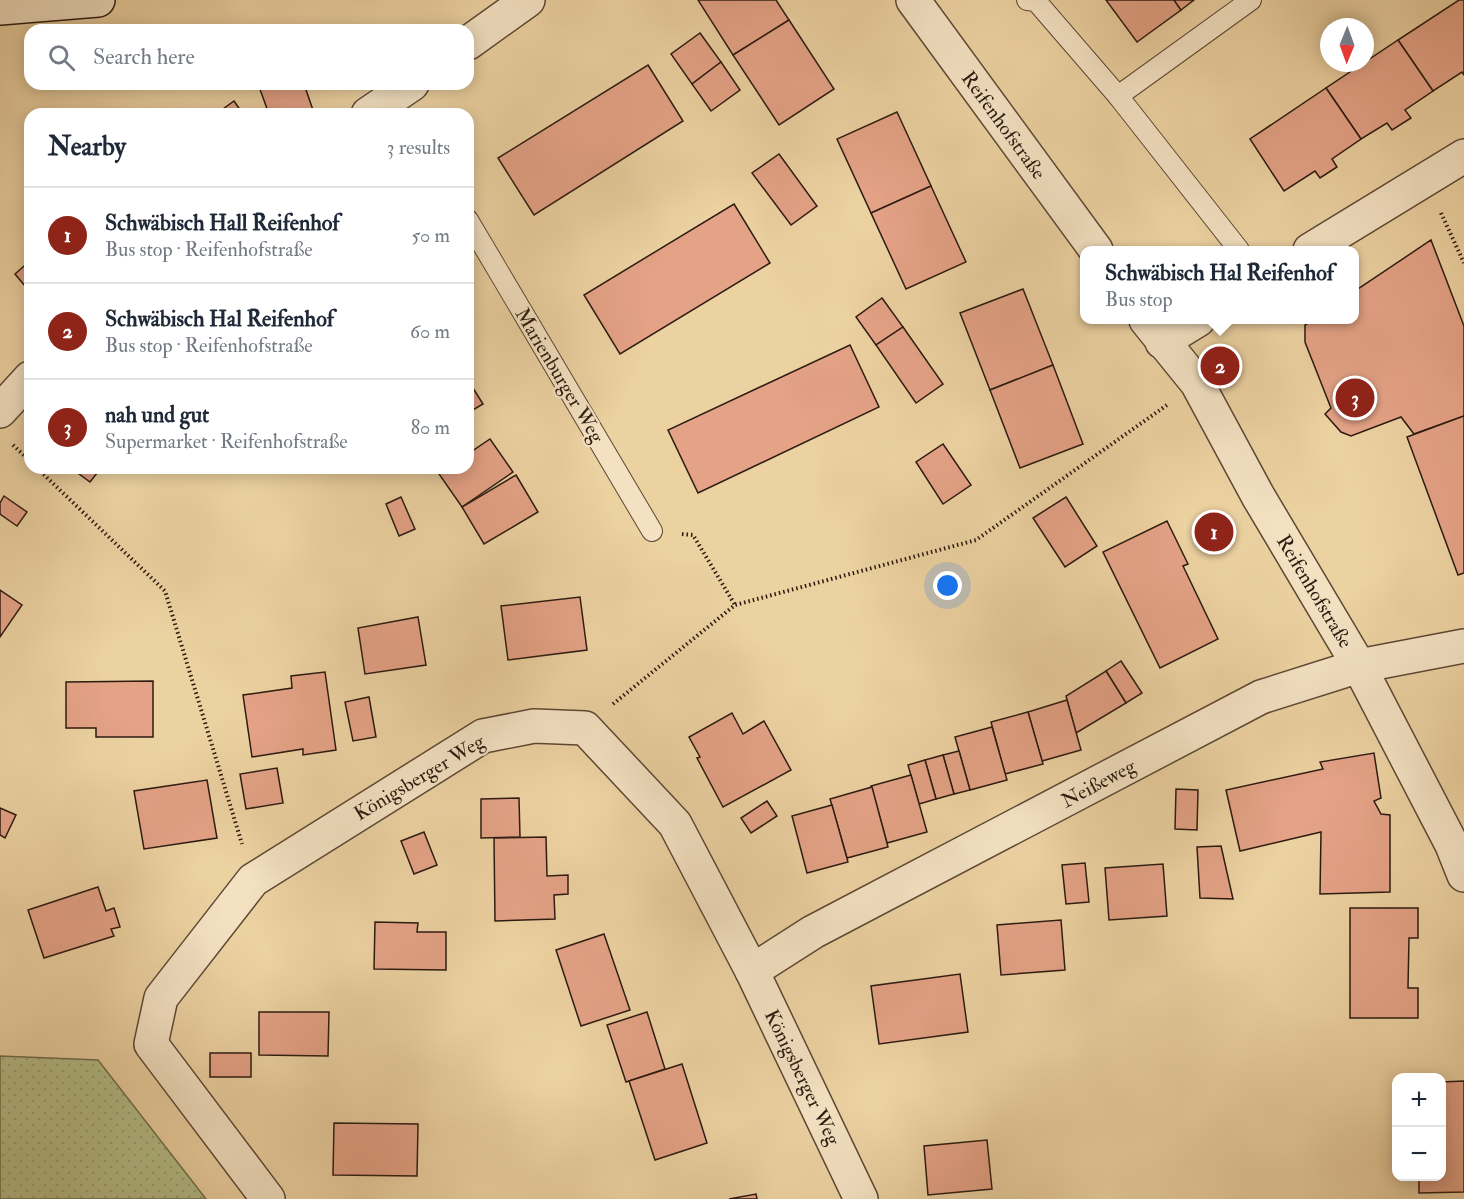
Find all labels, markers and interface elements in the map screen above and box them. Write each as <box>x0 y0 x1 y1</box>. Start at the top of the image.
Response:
north arrow <box>1320 18 1374 72</box>
search box <box>24 24 474 90</box>
icon: search <box>45 41 78 74</box>
text: Search here <box>93 43 195 71</box>
street label: Reifenhofstraße <box>956 66 1051 184</box>
text: Nearby <box>48 131 126 163</box>
text: 3 results <box>387 135 450 160</box>
text: Schwäbisch Hall Reifenhof <box>105 209 340 237</box>
text: 1 <box>64 223 71 248</box>
text: 50 m <box>411 223 450 248</box>
text: Bus stop · Reifenhofstraße <box>105 237 313 262</box>
popup <box>1080 246 1359 324</box>
text: Schwäbisch Hal Reifenhof <box>1105 259 1334 287</box>
text: Bus stop <box>1105 287 1173 312</box>
street label: Marienburger Weg <box>510 303 610 448</box>
text: Schwäbisch Hal Reifenhof <box>105 305 334 333</box>
text: 2 <box>62 319 73 344</box>
text: 60 m <box>410 319 450 344</box>
text: Bus stop · Reifenhofstraße <box>105 333 313 358</box>
pin: 2 <box>1200 344 1240 388</box>
pin: 3 <box>1336 376 1374 420</box>
text: nah und gut <box>105 401 209 429</box>
text: 3 <box>64 415 71 440</box>
text: 80 m <box>411 415 450 440</box>
text: Supermarket · Reifenhofstraße <box>105 429 348 454</box>
pin: 1 <box>1194 510 1234 554</box>
street label: Reifenhofstraße <box>1271 530 1358 652</box>
your location <box>933 571 962 600</box>
street label: Königsberger Weg <box>349 728 490 826</box>
street label: Neißeweg <box>1057 753 1141 813</box>
street label: Königsberger Weg <box>759 1005 847 1150</box>
map controls <box>1392 1073 1446 1181</box>
button: + <box>1392 1073 1446 1127</box>
button: − <box>1392 1127 1446 1181</box>

